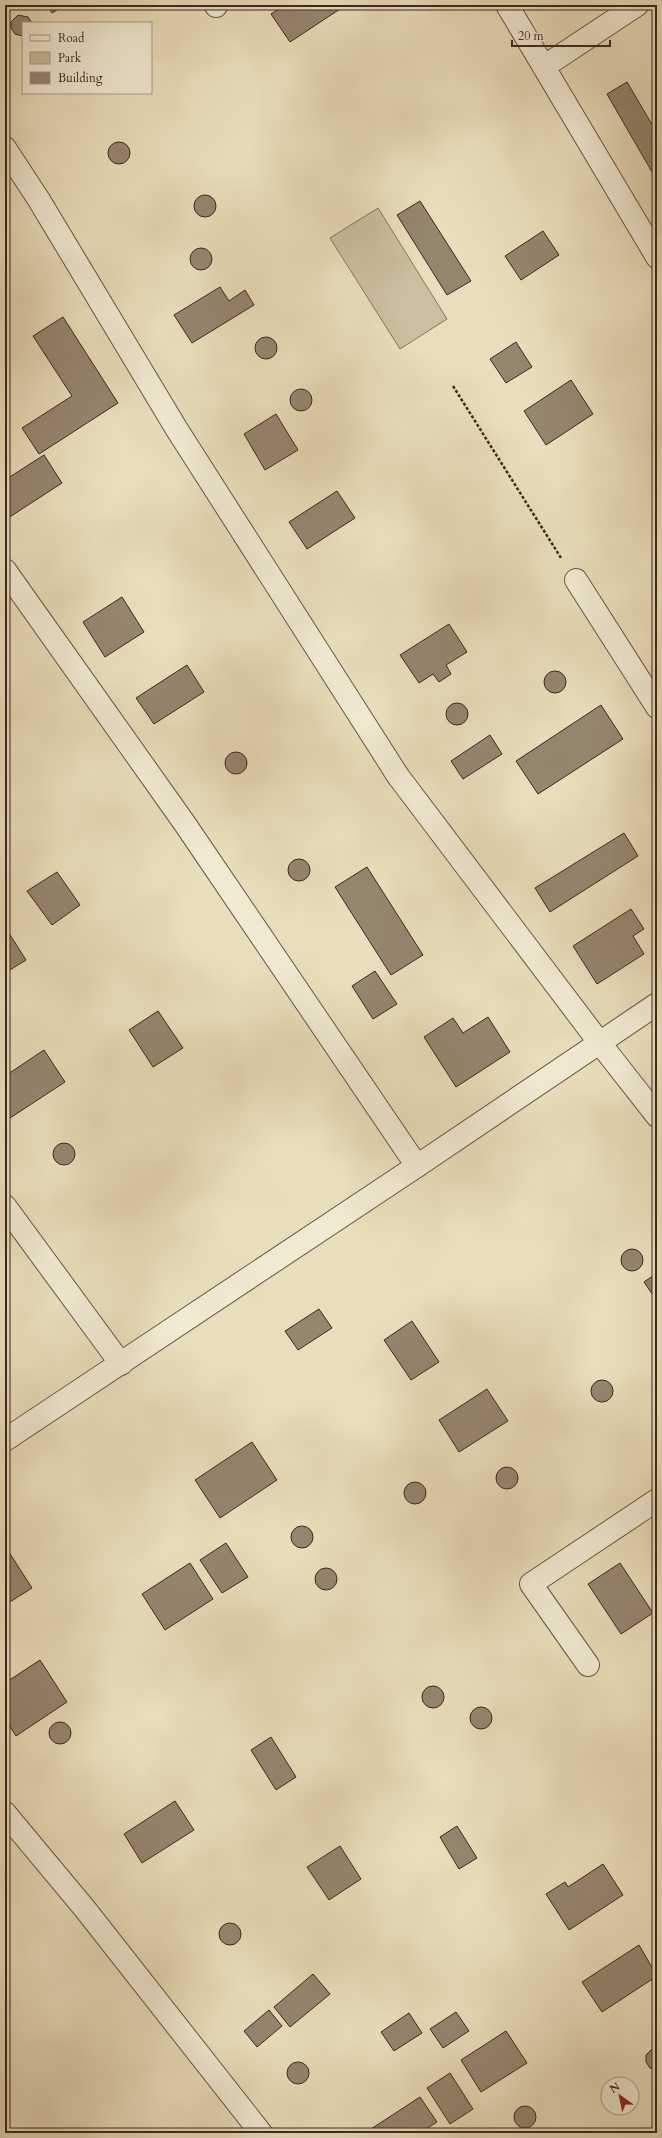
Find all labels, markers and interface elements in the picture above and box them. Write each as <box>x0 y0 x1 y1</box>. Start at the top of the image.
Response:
legend <box>22 22 152 94</box>
scale bar <box>512 22 610 48</box>
text: 20 m <box>518 28 545 44</box>
text: Road <box>58 30 85 46</box>
text: Park <box>58 50 82 66</box>
text: Building <box>58 70 103 86</box>
north arrow <box>600 2076 640 2116</box>
text: N <box>607 2079 623 2097</box>

